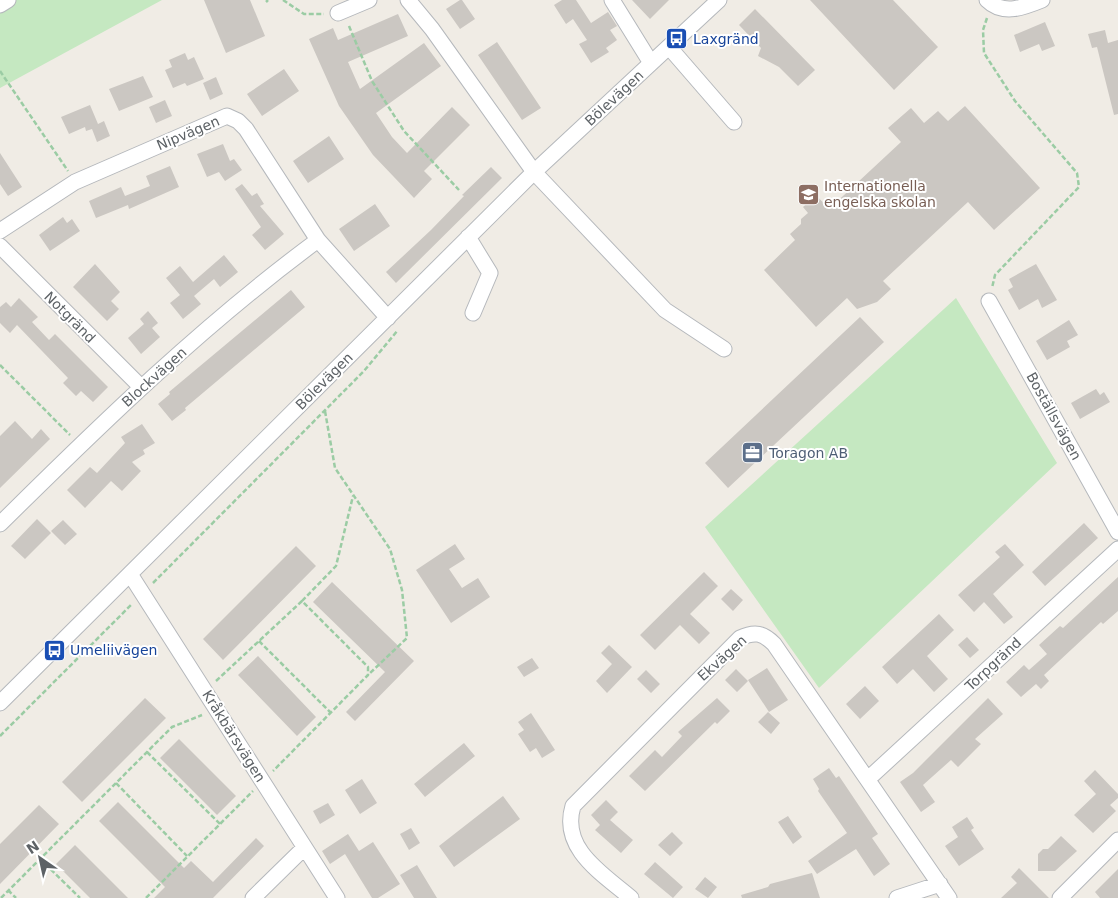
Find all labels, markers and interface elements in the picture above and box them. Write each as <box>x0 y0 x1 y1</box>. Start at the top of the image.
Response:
bus stop icon: Laxgränd <box>665 27 689 51</box>
place label: Laxgränd <box>693 31 759 47</box>
street label: Bölevägen <box>582 67 646 129</box>
street label: Nipvägen <box>154 113 222 153</box>
place label: Internationella engelska skolan <box>824 178 936 210</box>
school or university icon: Internationella engelska skolan <box>796 182 820 206</box>
street label: Notgränd <box>41 288 99 346</box>
street label: Blockvägen <box>119 344 189 410</box>
street label: Bölevägen <box>292 349 356 413</box>
street label: Boställsvägen <box>1023 369 1085 463</box>
office icon: Toragon AB <box>741 441 765 465</box>
place label: Toragon AB <box>768 445 848 461</box>
street label: Ekvägen <box>694 632 750 684</box>
street label: Torpgränd <box>961 634 1024 695</box>
bus stop icon: Umeliivägen <box>42 638 66 662</box>
place label: Umeliivägen <box>70 642 157 658</box>
street label: Kråkbärsvägen <box>199 687 269 785</box>
north arrow <box>15 833 65 883</box>
text: N <box>23 837 42 857</box>

